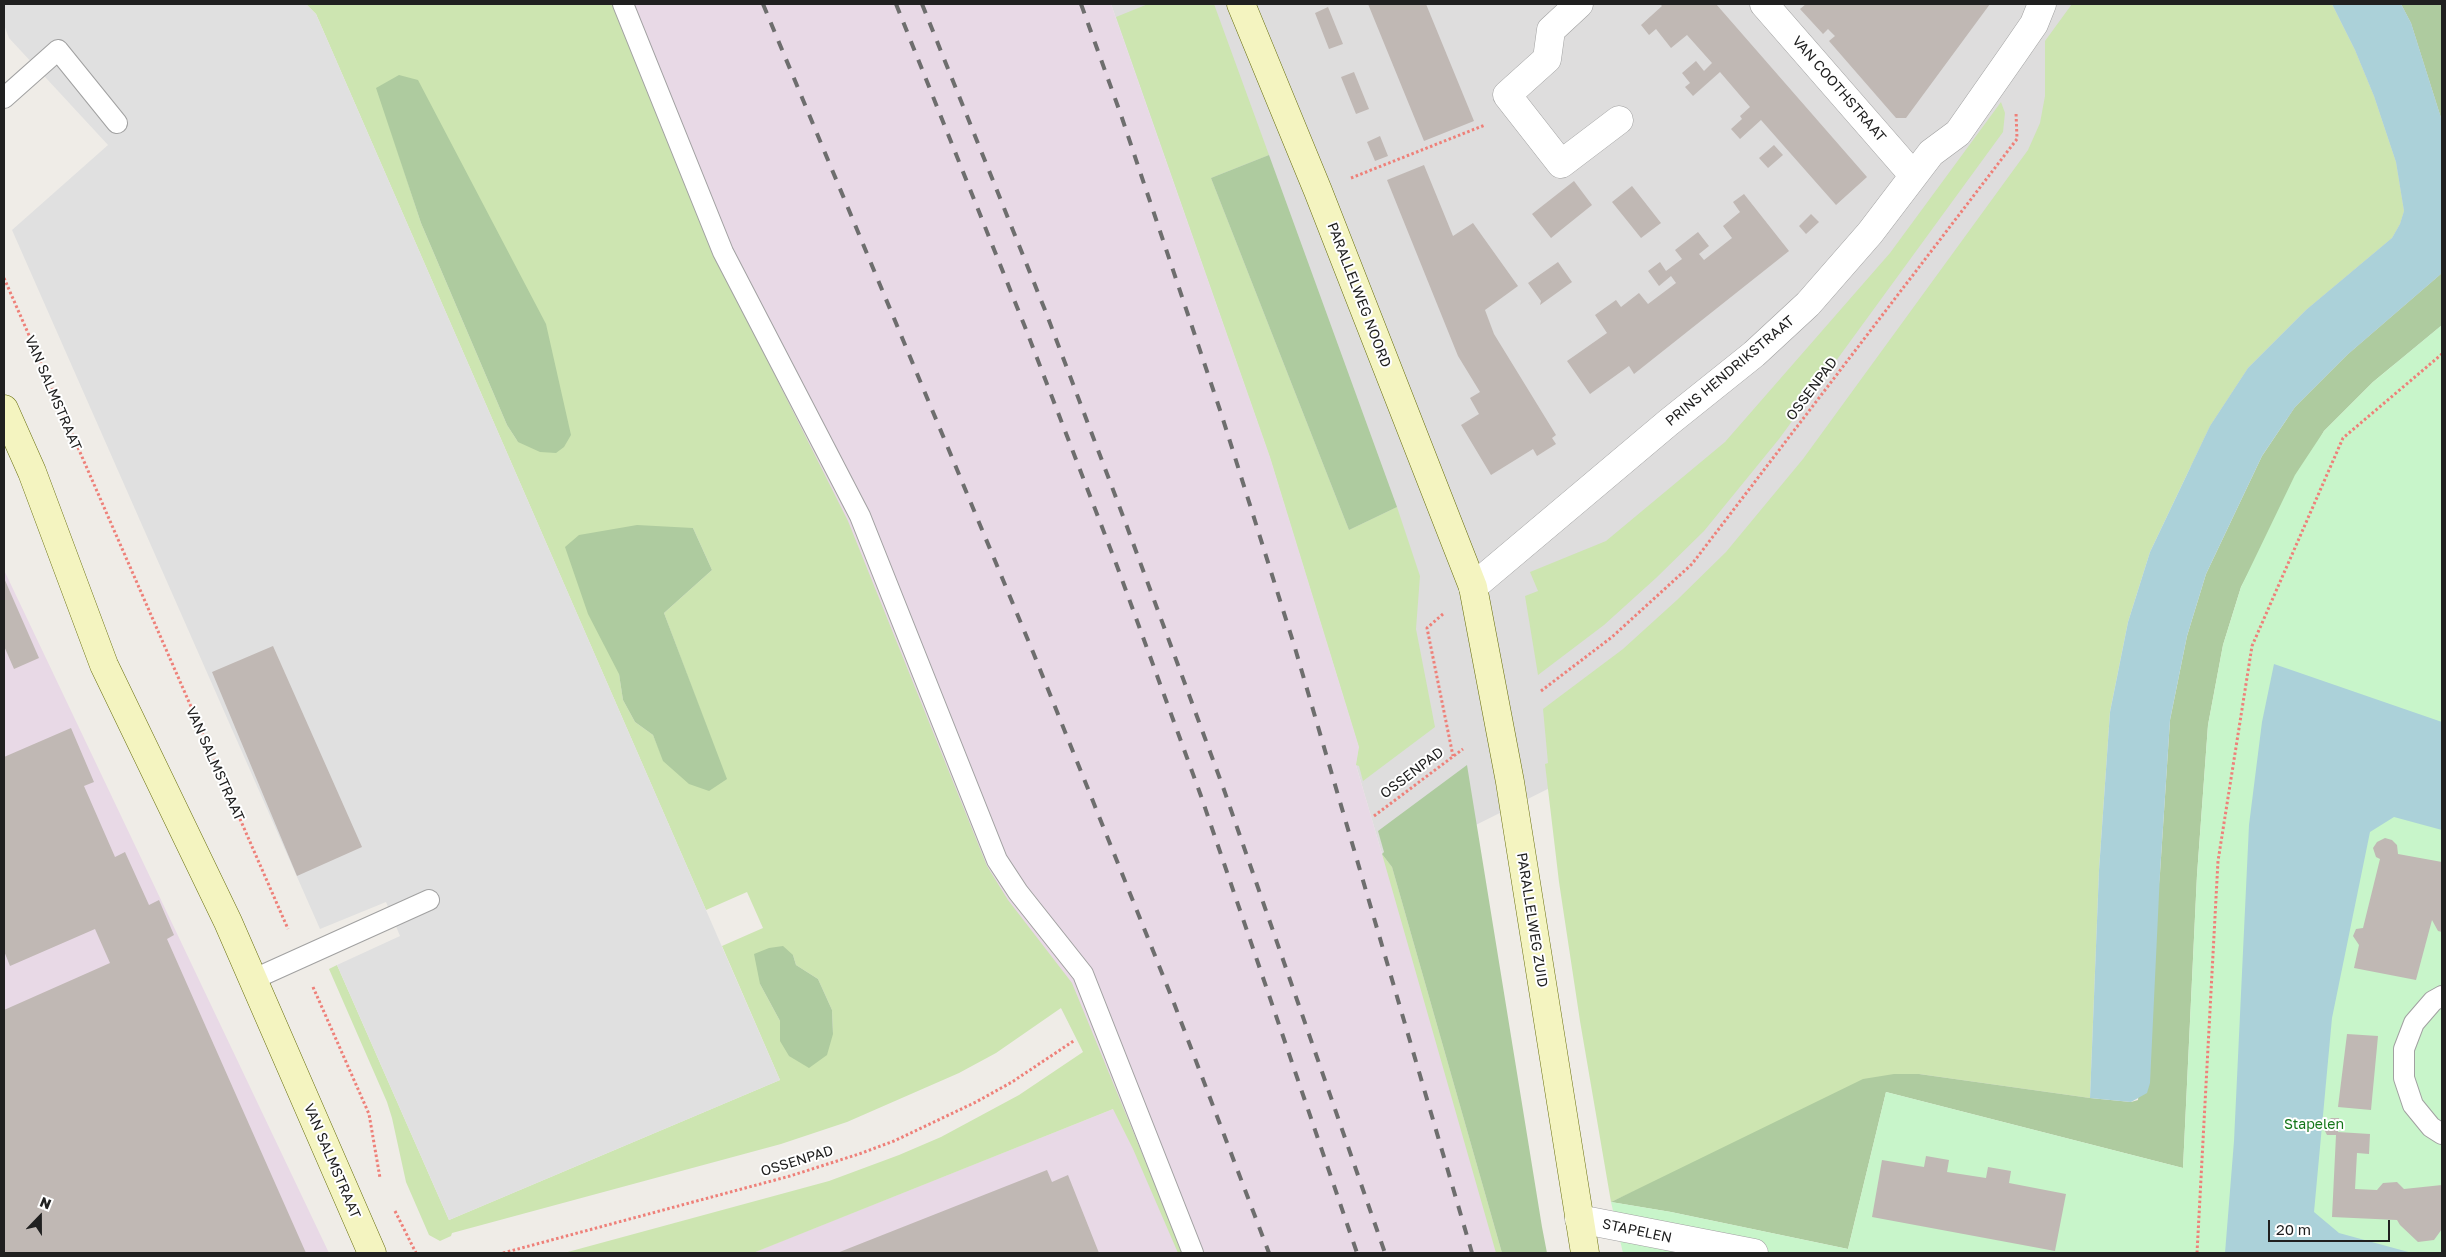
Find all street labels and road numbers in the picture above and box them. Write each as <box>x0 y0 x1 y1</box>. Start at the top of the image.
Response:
street label: VAN COOTHSTRAAT <box>1789 33 1889 145</box>
street label: PARALLELWEG NOORD <box>1324 220 1394 370</box>
street label: PRINS HENDRIKSTRAAT <box>1662 312 1798 430</box>
street label: VAN SALMSTRAAT <box>21 333 85 453</box>
street label: OSSENPAD <box>1783 354 1841 424</box>
street label: VAN SALMSTRAAT <box>182 704 248 824</box>
street label: OSSENPAD <box>1377 744 1447 802</box>
street label: PARALLELWEG ZUID <box>1513 851 1551 989</box>
street label: VAN SALMSTRAAT <box>300 1101 364 1221</box>
street label: OSSENPAD <box>759 1142 835 1180</box>
street label: STAPELEN <box>1601 1215 1673 1247</box>

